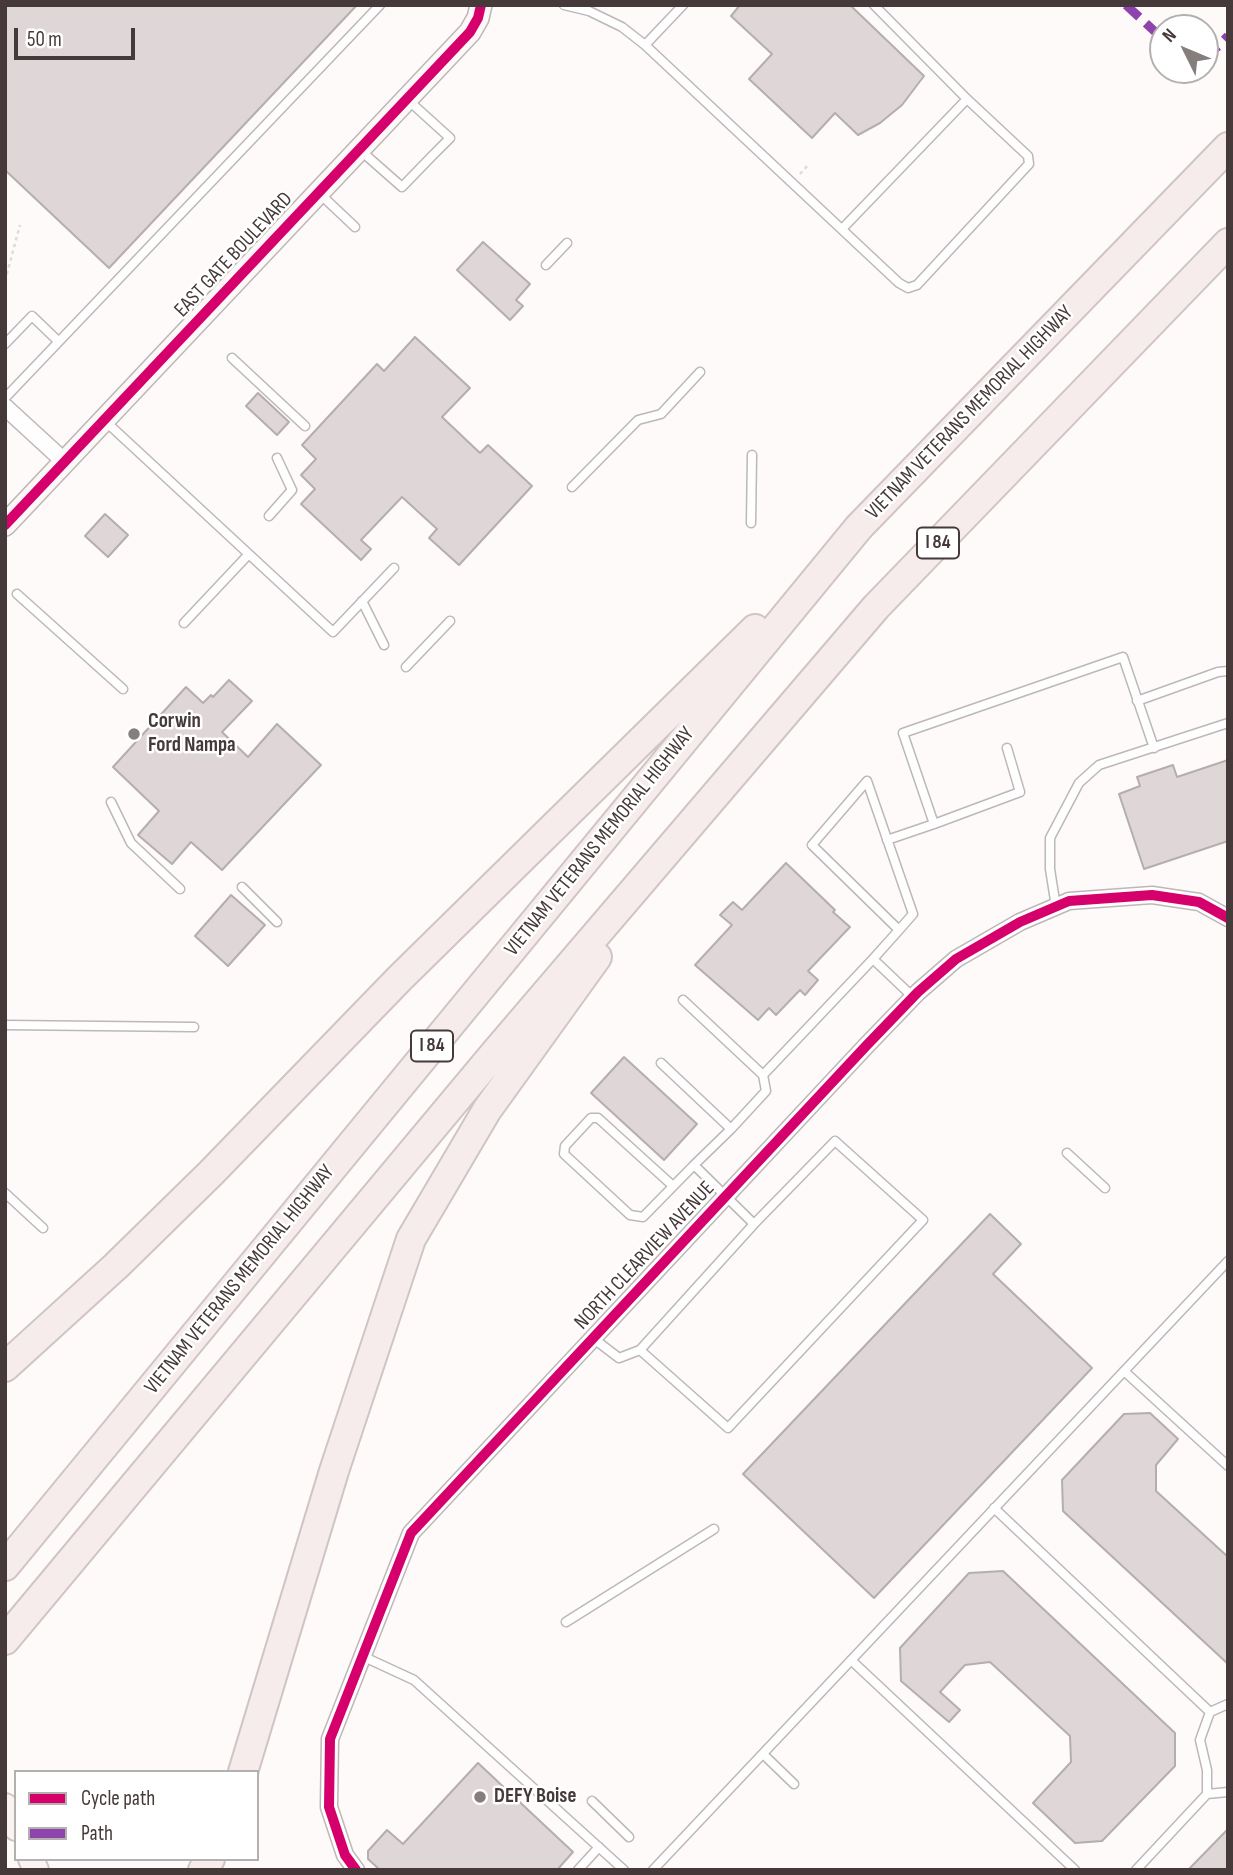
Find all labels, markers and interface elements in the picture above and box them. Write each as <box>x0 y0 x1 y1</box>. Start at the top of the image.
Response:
scale bar <box>18 14 138 58</box>
north arrow <box>1149 14 1219 84</box>
text: N <box>1158 24 1182 47</box>
text: 50 m <box>27 27 62 52</box>
street label: EAST GATE BOULEVARD <box>170 187 298 323</box>
street label: VIETNAM VETERANS MEMORIAL HIGHWAY <box>861 301 1079 525</box>
road number: I 84 <box>917 528 959 558</box>
place label: Corwin Ford Nampa <box>148 709 236 759</box>
street label: VIETNAM VETERANS MEMORIAL HIGHWAY <box>500 722 700 962</box>
marker: Corwin Ford Nampa <box>126 726 142 742</box>
road number: I 84 <box>411 1030 453 1062</box>
street label: VIETNAM VETERANS MEMORIAL HIGHWAY <box>140 1160 340 1400</box>
street label: NORTH CLEARVIEW AVENUE <box>570 1177 720 1335</box>
legend <box>14 1770 259 1861</box>
place label: DEFY Boise <box>494 1784 576 1810</box>
text: Cycle path <box>81 1786 155 1811</box>
marker: DEFY Boise <box>472 1789 488 1805</box>
text: Path <box>81 1821 113 1846</box>

